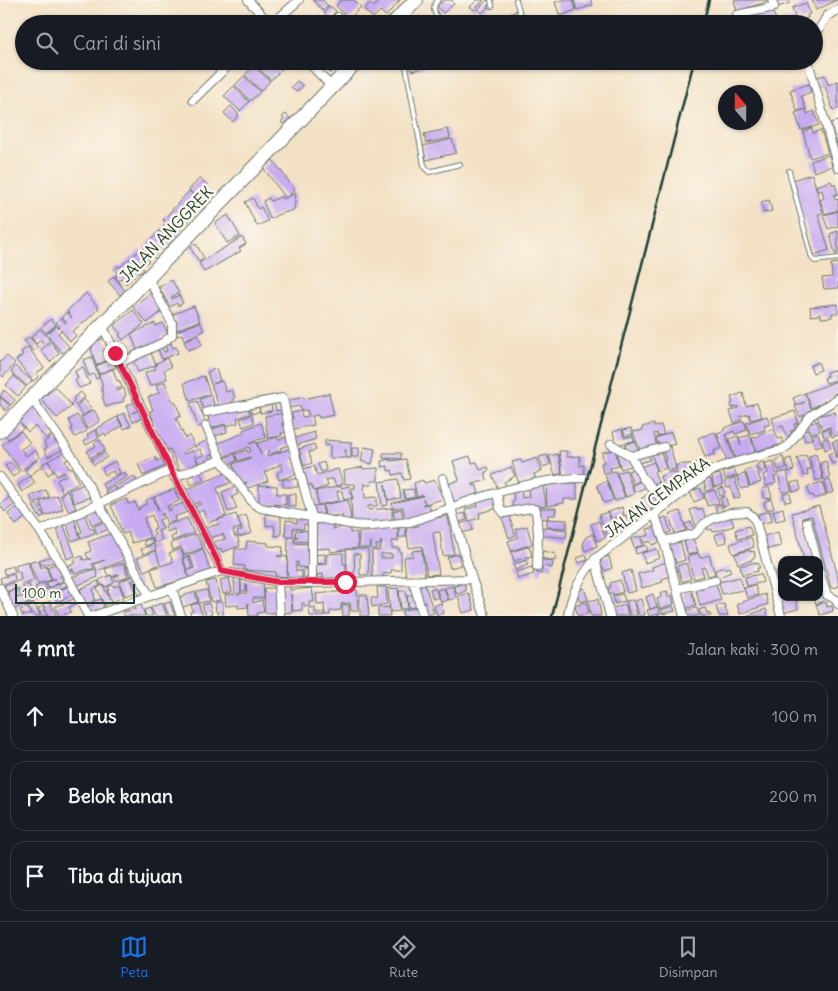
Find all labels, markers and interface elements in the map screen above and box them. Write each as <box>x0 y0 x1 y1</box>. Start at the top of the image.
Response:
search box <box>15 15 823 70</box>
icon: search <box>33 29 61 57</box>
text: Cari di sini <box>73 31 161 55</box>
north arrow <box>718 85 763 130</box>
street label: JALAN ANGGREK <box>115 182 217 286</box>
route end <box>104 342 127 365</box>
street label: JALAN CEMPAKA <box>601 452 713 542</box>
map controls <box>778 556 823 601</box>
button: layers <box>778 556 823 601</box>
route start <box>334 571 357 594</box>
scale bar <box>15 581 135 604</box>
text: 100 m <box>22 584 62 602</box>
text: 4 mnt <box>20 635 75 662</box>
text: Jalan kaki · 300 m <box>687 639 818 659</box>
icon: ahead <box>21 702 49 730</box>
text: Lurus <box>68 704 117 728</box>
text: 100 m <box>772 706 817 726</box>
icon: right <box>21 782 49 810</box>
text: Belok kanan <box>68 784 173 808</box>
text: 200 m <box>769 786 817 806</box>
icon: arrive <box>21 862 49 890</box>
text: Tiba di tujuan <box>68 864 183 888</box>
tab: Peta <box>120 933 148 981</box>
tab: Rute <box>389 933 418 981</box>
tab: Disimpan <box>659 933 718 981</box>

